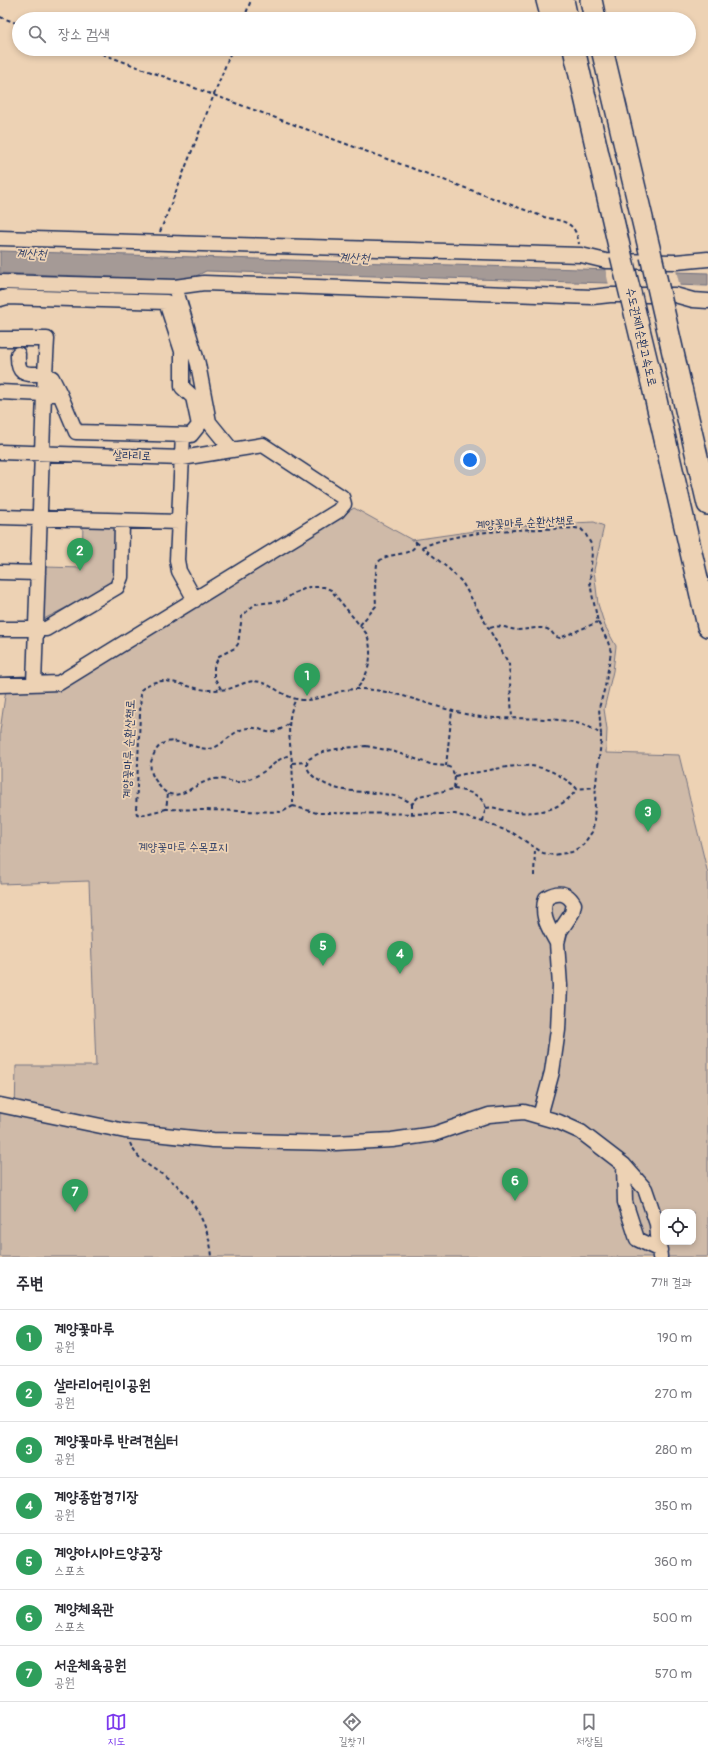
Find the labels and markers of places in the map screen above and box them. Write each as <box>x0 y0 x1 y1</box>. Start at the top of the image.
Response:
pin: 2 <box>67 538 93 571</box>
pin: 1 <box>294 663 320 696</box>
pin: 3 <box>635 799 661 832</box>
pin: 5 <box>310 933 336 966</box>
pin: 4 <box>387 941 413 974</box>
pin: 6 <box>502 1168 528 1201</box>
pin: 7 <box>62 1179 88 1212</box>

